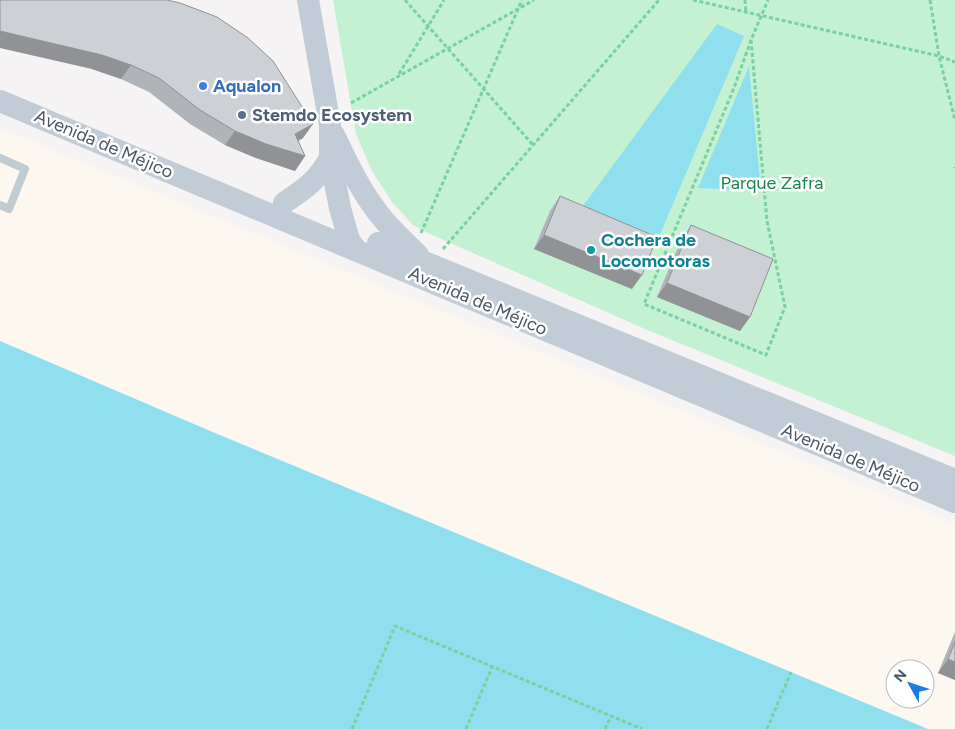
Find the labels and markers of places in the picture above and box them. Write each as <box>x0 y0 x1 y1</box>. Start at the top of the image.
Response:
place label: Aqualon <box>213 75 281 97</box>
marker: Aqualon <box>197 80 209 92</box>
place label: Stemdo Ecosystem <box>252 104 412 126</box>
marker: Stemdo Ecosystem <box>236 109 248 121</box>
place label: Cochera de Locomotoras <box>601 229 711 272</box>
marker: Cochera de Locomotoras <box>585 244 597 256</box>

